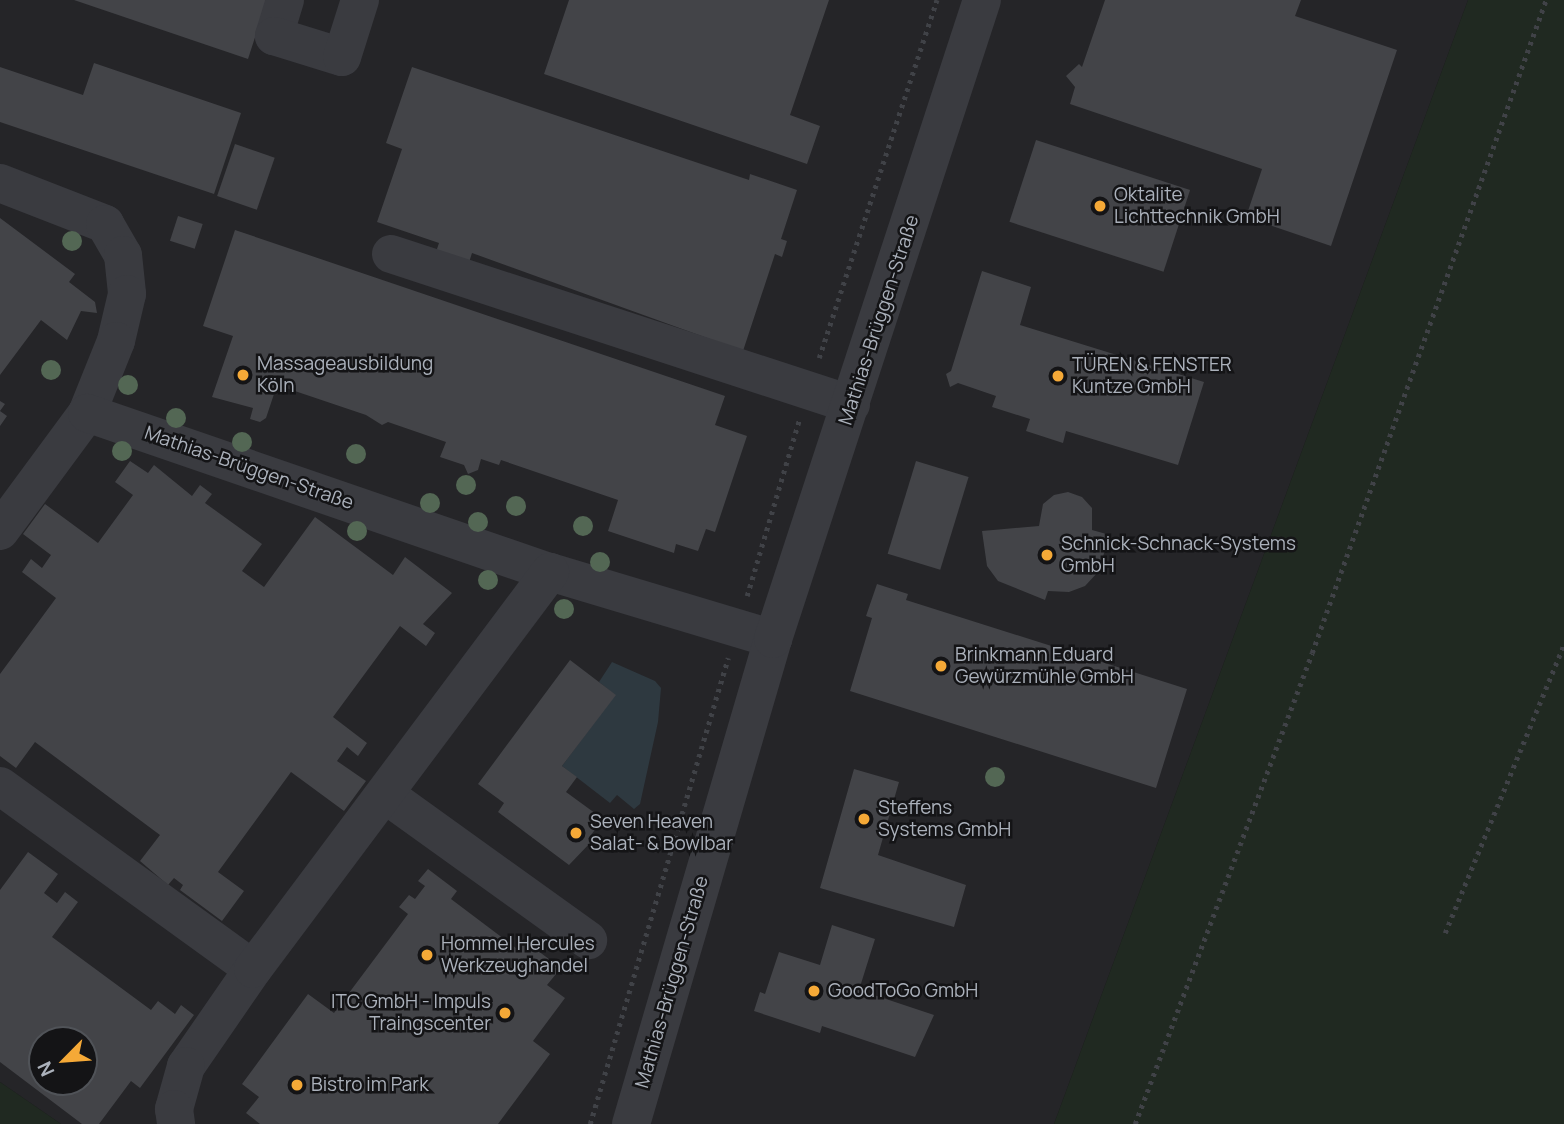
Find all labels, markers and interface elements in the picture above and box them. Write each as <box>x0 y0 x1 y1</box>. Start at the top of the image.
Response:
place label: Oktalite Lichttechnik GmbH <box>1114 184 1280 228</box>
marker: Oktalite Lichttechnik GmbH <box>1092 198 1108 214</box>
street label: Mathias-Brüggen-Straße <box>834 212 924 428</box>
place label: Massageausbildung Köln <box>257 353 433 397</box>
place label: TÜREN & FENSTER Kuntze GmbH <box>1072 354 1232 398</box>
marker: Massageausbildung Köln <box>235 367 251 383</box>
marker: TÜREN & FENSTER Kuntze GmbH <box>1050 368 1066 384</box>
street label: Mathias-Brüggen-Straße <box>141 421 357 515</box>
place label: Schnick-Schnack-Systems GmbH <box>1061 533 1296 577</box>
marker: Schnick-Schnack-Systems GmbH <box>1039 547 1055 563</box>
place label: Brinkmann Eduard Gewürzmühle GmbH <box>955 644 1134 688</box>
marker: Brinkmann Eduard Gewürzmühle GmbH <box>933 658 949 674</box>
place label: Steffens Systems GmbH <box>878 797 1011 841</box>
place label: Seven Heaven Salat- & Bowlbar <box>590 811 733 855</box>
marker: Steffens Systems GmbH <box>856 811 872 827</box>
marker: Seven Heaven Salat- & Bowlbar <box>568 825 584 841</box>
street label: Mathias-Brüggen-Straße <box>631 873 713 1091</box>
place label: Hommel Hercules Werkzeughandel <box>441 933 595 977</box>
marker: Hommel Hercules Werkzeughandel <box>419 947 435 963</box>
place label: GoodToGo GmbH <box>828 980 978 1002</box>
marker: GoodToGo GmbH <box>806 983 822 999</box>
place label: ITC GmbH - Impuls Traingscenter <box>331 991 491 1035</box>
marker: ITC GmbH - Impuls Traingscenter <box>497 1005 513 1021</box>
north arrow <box>28 1026 98 1096</box>
text: N <box>31 1057 60 1081</box>
place label: Bistro im Park <box>311 1074 429 1096</box>
marker: Bistro im Park <box>289 1077 305 1093</box>

